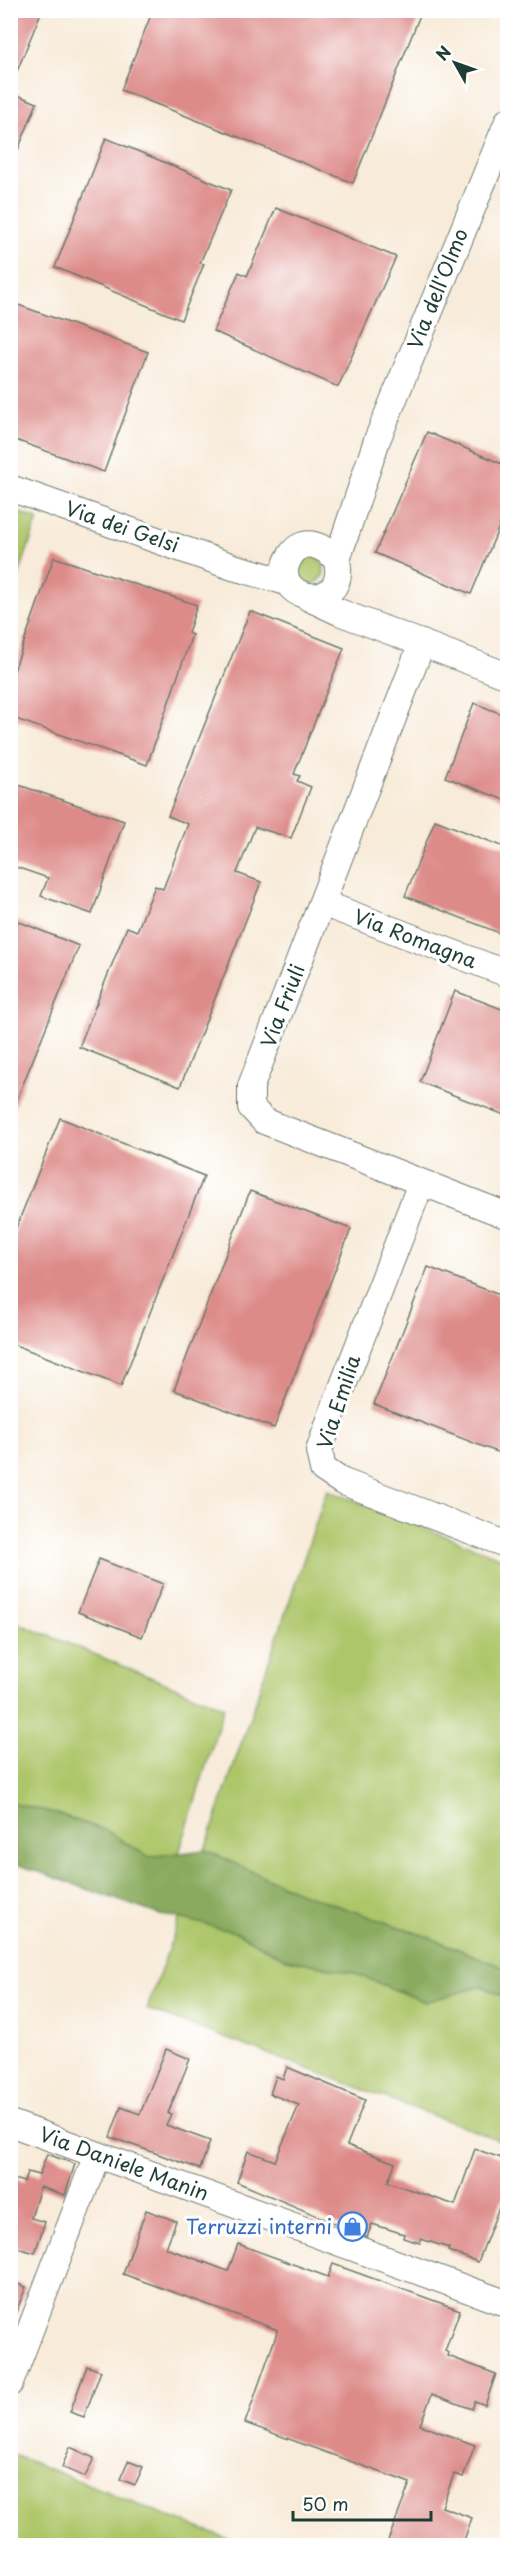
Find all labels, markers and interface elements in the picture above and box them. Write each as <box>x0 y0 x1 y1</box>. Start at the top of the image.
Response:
north arrow <box>425 33 485 93</box>
text: N <box>429 40 456 65</box>
street label: Via dell'Olmo <box>399 224 475 354</box>
street label: Via dei Gelsi <box>61 493 183 560</box>
street label: Via Romagna <box>349 901 482 976</box>
street label: Via Friuli <box>252 960 312 1052</box>
street label: Via Emilia <box>309 1350 368 1453</box>
street label: Via Daniele Manin <box>35 2118 213 2208</box>
place label: Terruzzi interni <box>186 2211 332 2241</box>
shop icon: Terruzzi interni <box>337 2211 369 2243</box>
scale bar <box>293 2484 431 2522</box>
text: 50 m <box>302 2490 349 2517</box>

